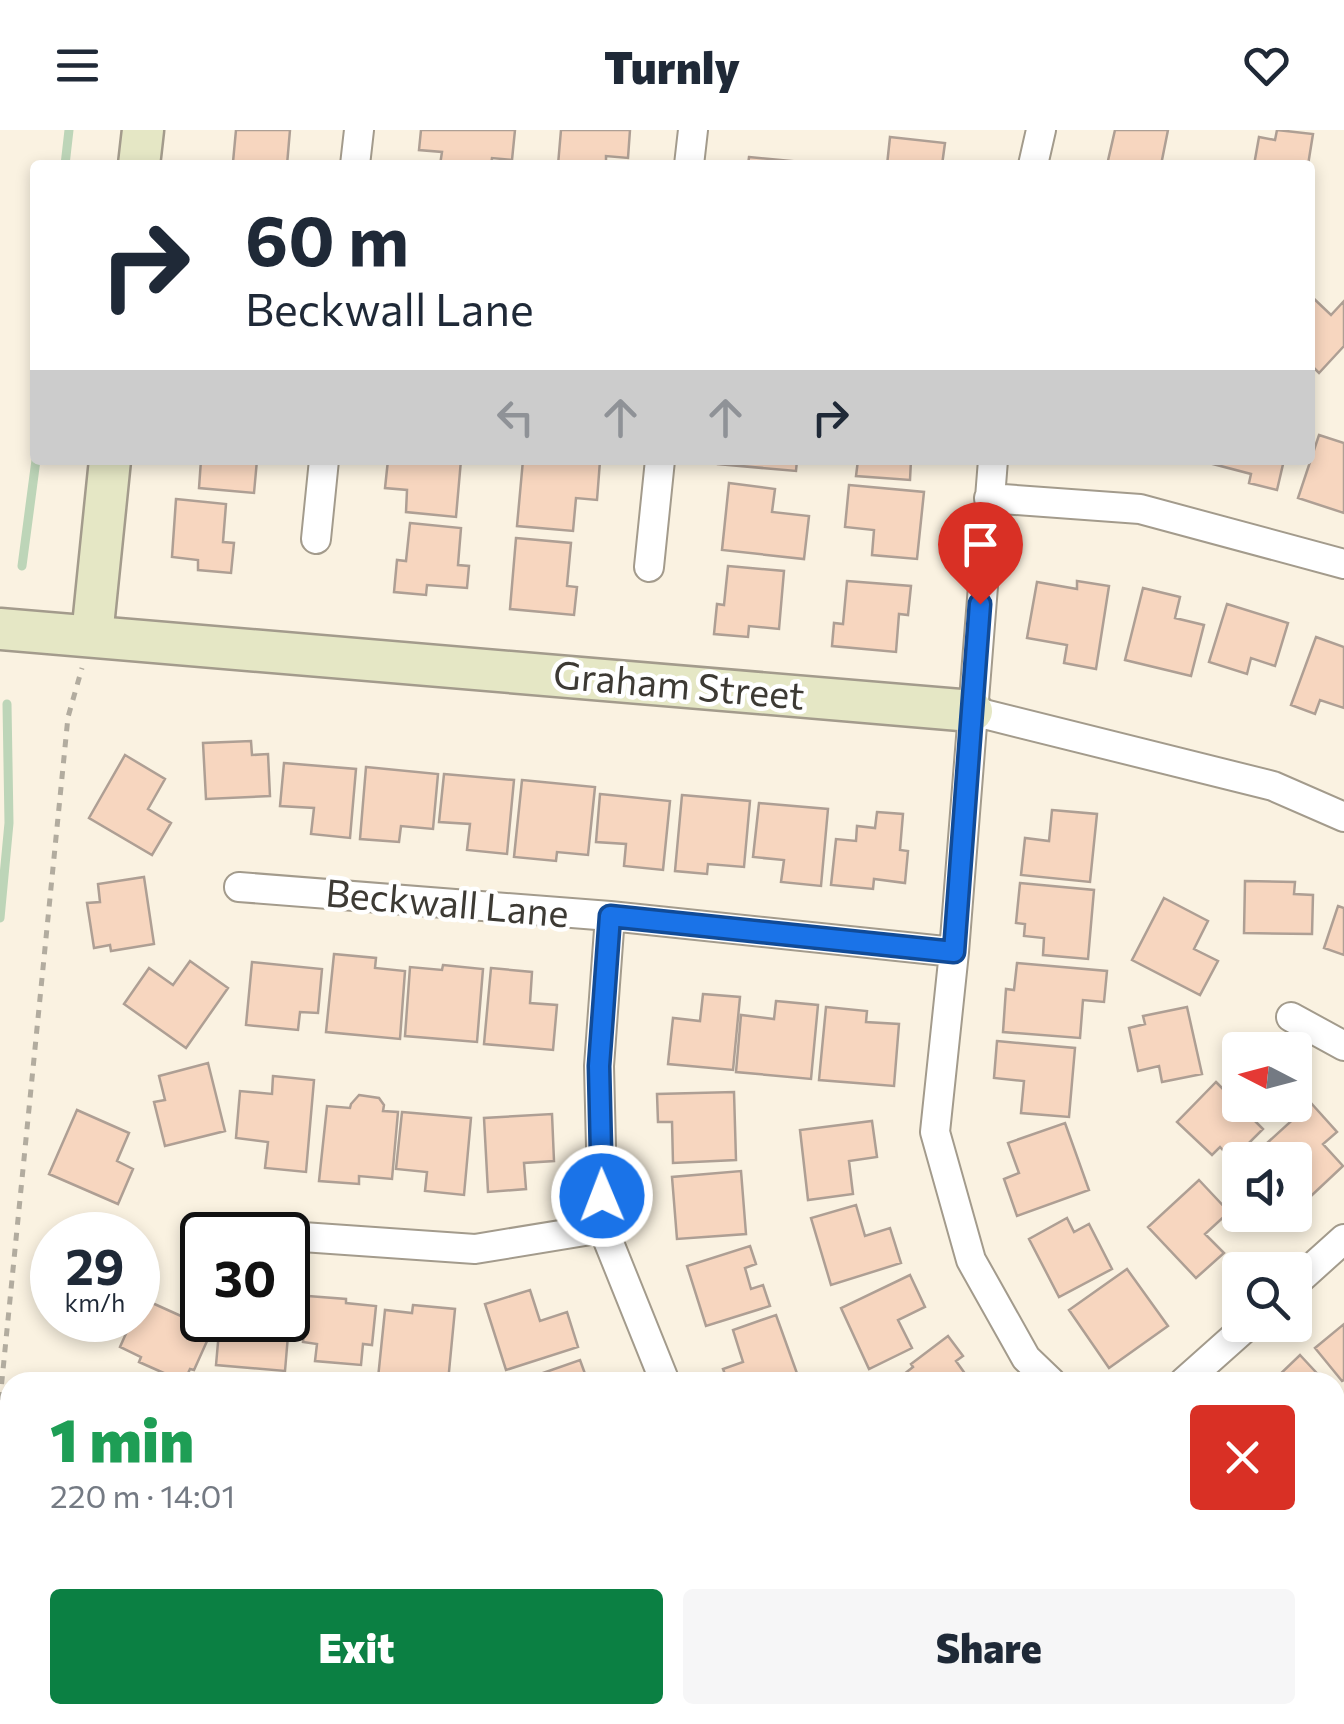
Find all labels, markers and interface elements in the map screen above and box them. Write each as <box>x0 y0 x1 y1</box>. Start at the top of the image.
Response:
icon: menu <box>50 38 105 93</box>
text: Turnly <box>604 38 740 93</box>
icon: heart <box>1239 38 1294 93</box>
text: 60 m <box>245 195 409 280</box>
icon: right <box>80 200 210 330</box>
text: Beckwall Lane <box>245 280 534 335</box>
icon: left <box>488 390 543 445</box>
icon: ahead <box>593 390 648 445</box>
icon: ahead <box>698 390 753 445</box>
icon: right <box>803 390 858 445</box>
pin <box>938 502 1023 605</box>
icon: arrive <box>953 517 1008 572</box>
street label: Graham Street <box>552 649 807 718</box>
street label: Beckwall Lane <box>324 867 571 936</box>
north arrow <box>1222 1032 1312 1122</box>
map controls <box>1222 1032 1312 1342</box>
button: sound <box>1222 1142 1312 1232</box>
position arrow <box>550 1144 654 1248</box>
speed limit sign: 30 <box>180 1212 310 1342</box>
text: 29 <box>65 1234 124 1295</box>
button: search <box>1222 1252 1312 1342</box>
text: km/h <box>65 1287 125 1317</box>
text: 1 min <box>50 1401 194 1474</box>
button: close <box>1190 1405 1295 1510</box>
text: 220 m · 14:01 <box>50 1475 235 1515</box>
button: Exit <box>50 1589 663 1704</box>
button: Share <box>683 1589 1295 1704</box>

